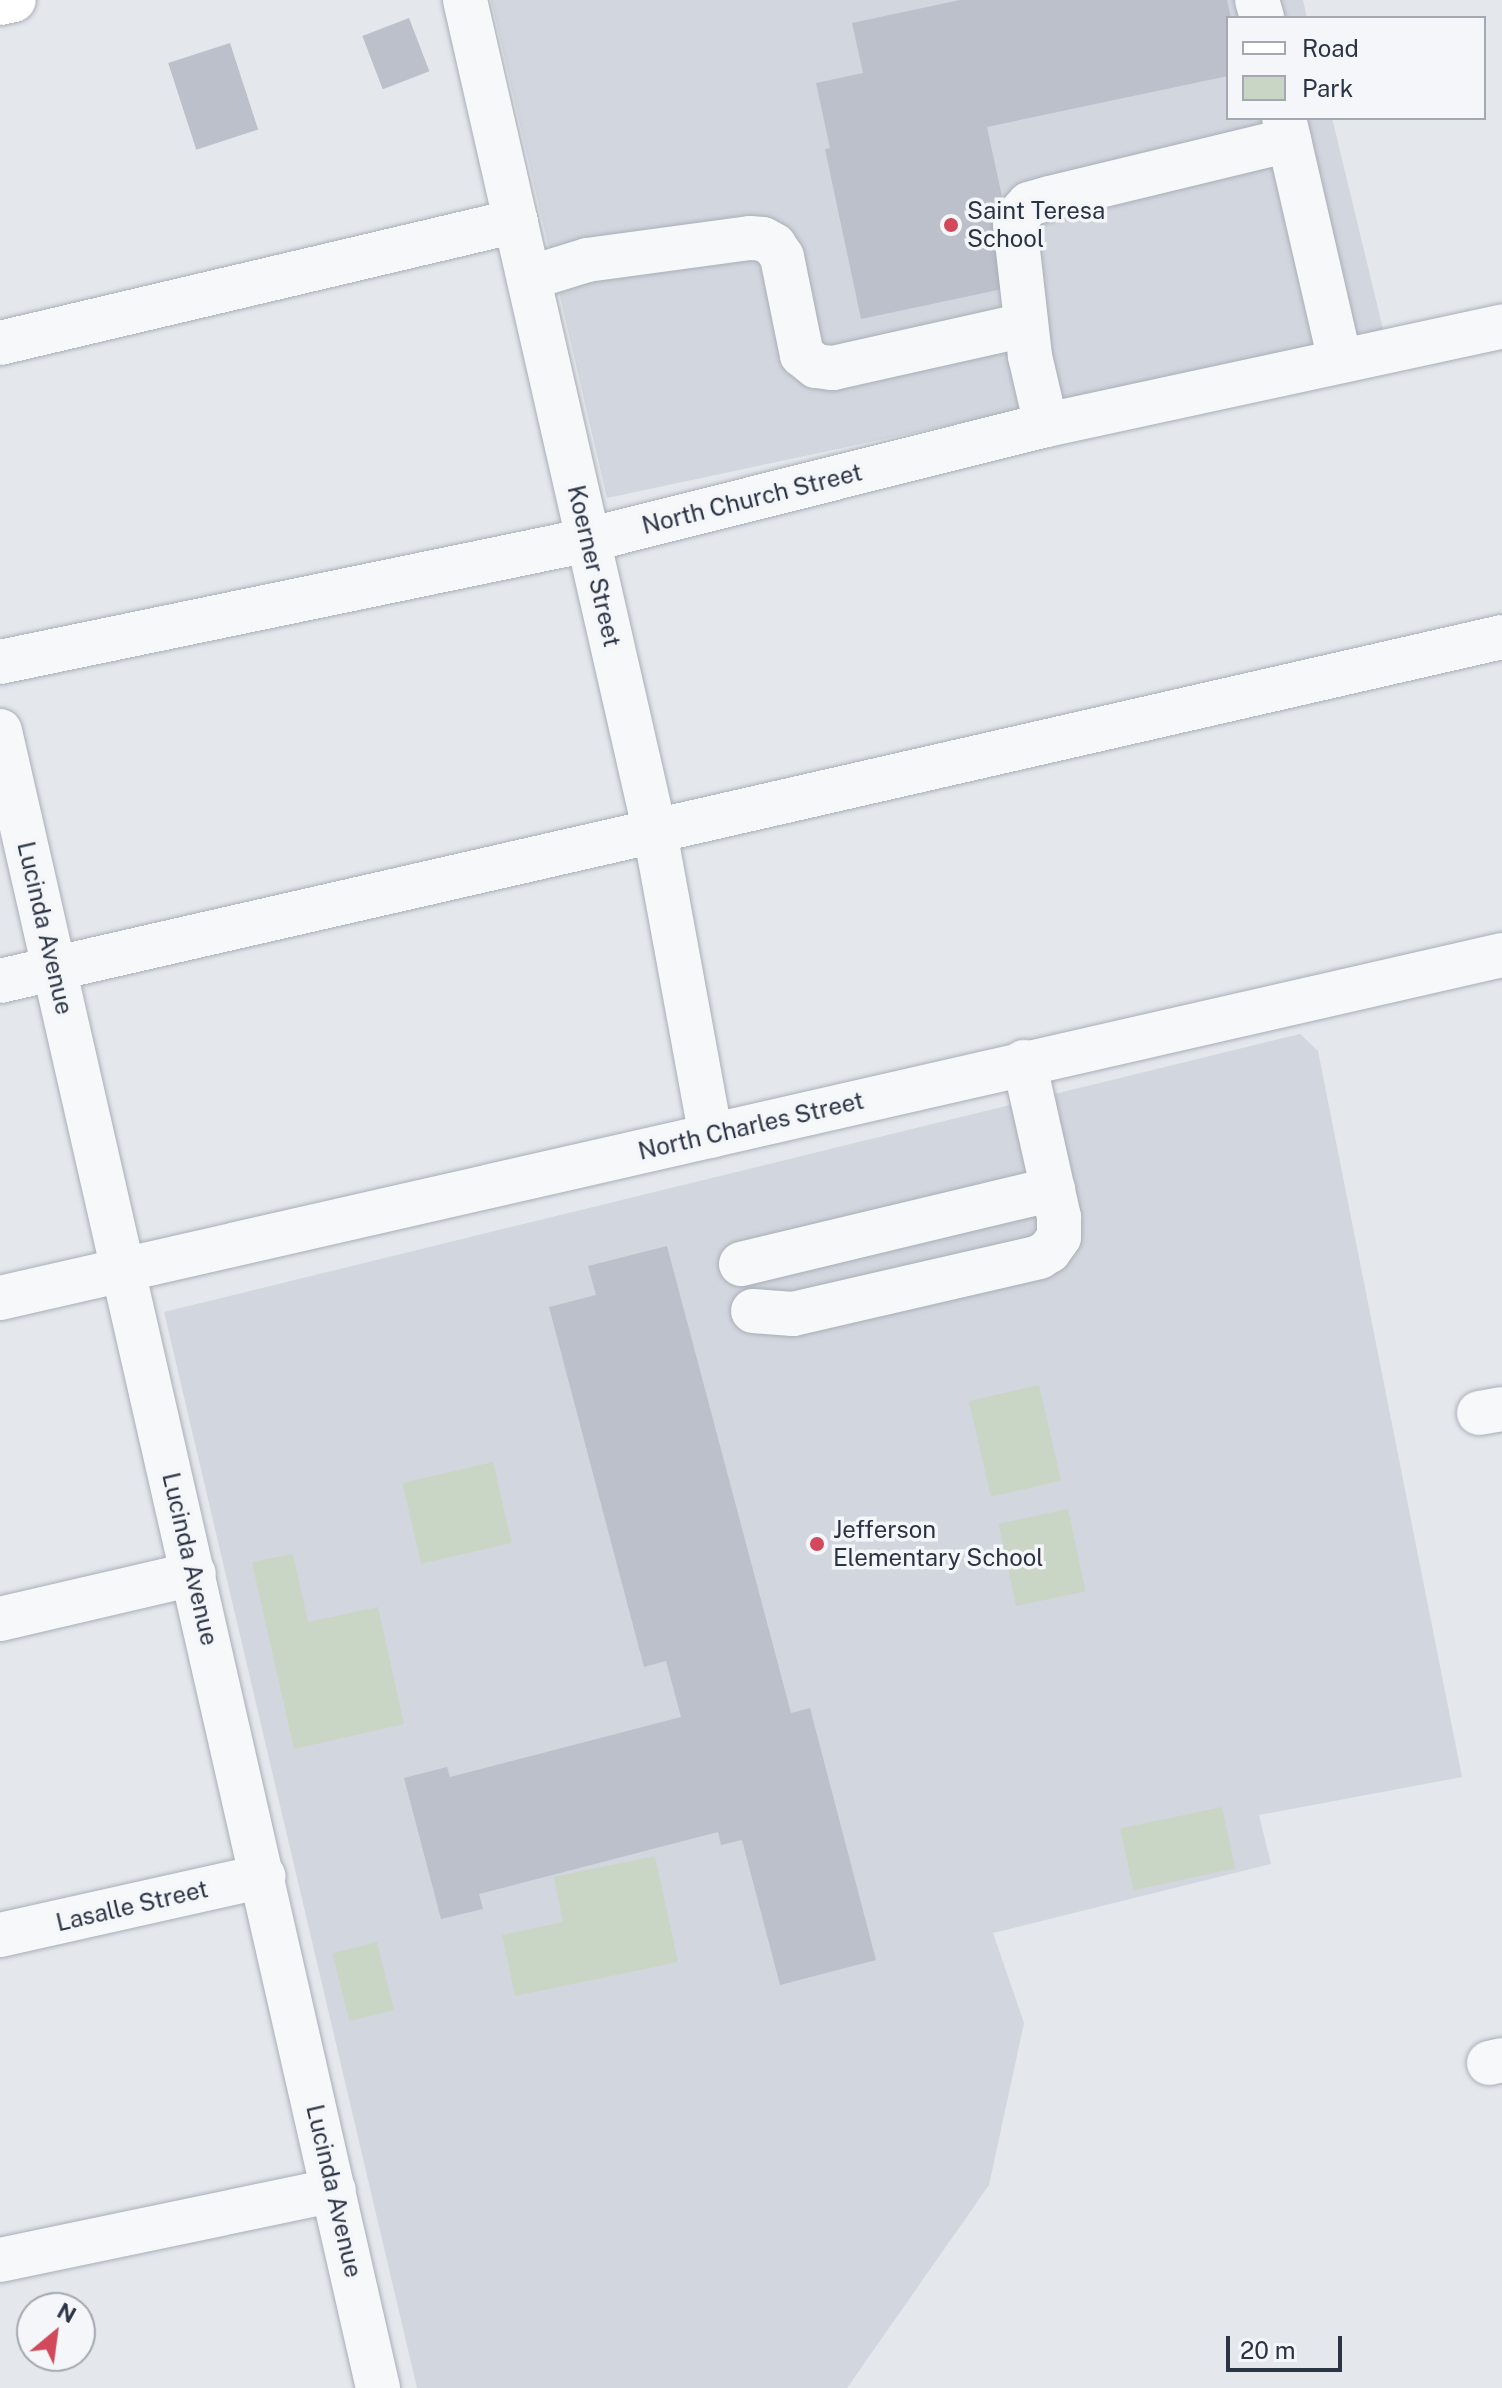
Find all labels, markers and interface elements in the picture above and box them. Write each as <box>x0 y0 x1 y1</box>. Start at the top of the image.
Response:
legend <box>1226 16 1486 120</box>
text: Road <box>1302 34 1359 62</box>
text: Park <box>1302 74 1353 102</box>
place label: Saint Teresa School <box>967 197 1105 253</box>
marker: Saint Teresa School <box>942 216 960 234</box>
street label: North Church Street <box>639 458 865 540</box>
street label: Koerner Street <box>561 482 627 650</box>
street label: Lucinda Avenue <box>11 839 79 1017</box>
street label: North Charles Street <box>635 1086 867 1166</box>
street label: Lucinda Avenue <box>156 1470 224 1648</box>
place label: Jefferson Elementary School <box>833 1516 1044 1572</box>
marker: Jefferson Elementary School <box>808 1535 826 1553</box>
street label: Lasalle Street <box>53 1875 211 1937</box>
street label: Lucinda Avenue <box>300 2102 368 2280</box>
north arrow <box>16 2292 96 2372</box>
text: N <box>53 2297 80 2328</box>
scale bar <box>1230 2320 1346 2370</box>
text: 20 m <box>1240 2336 1296 2364</box>

